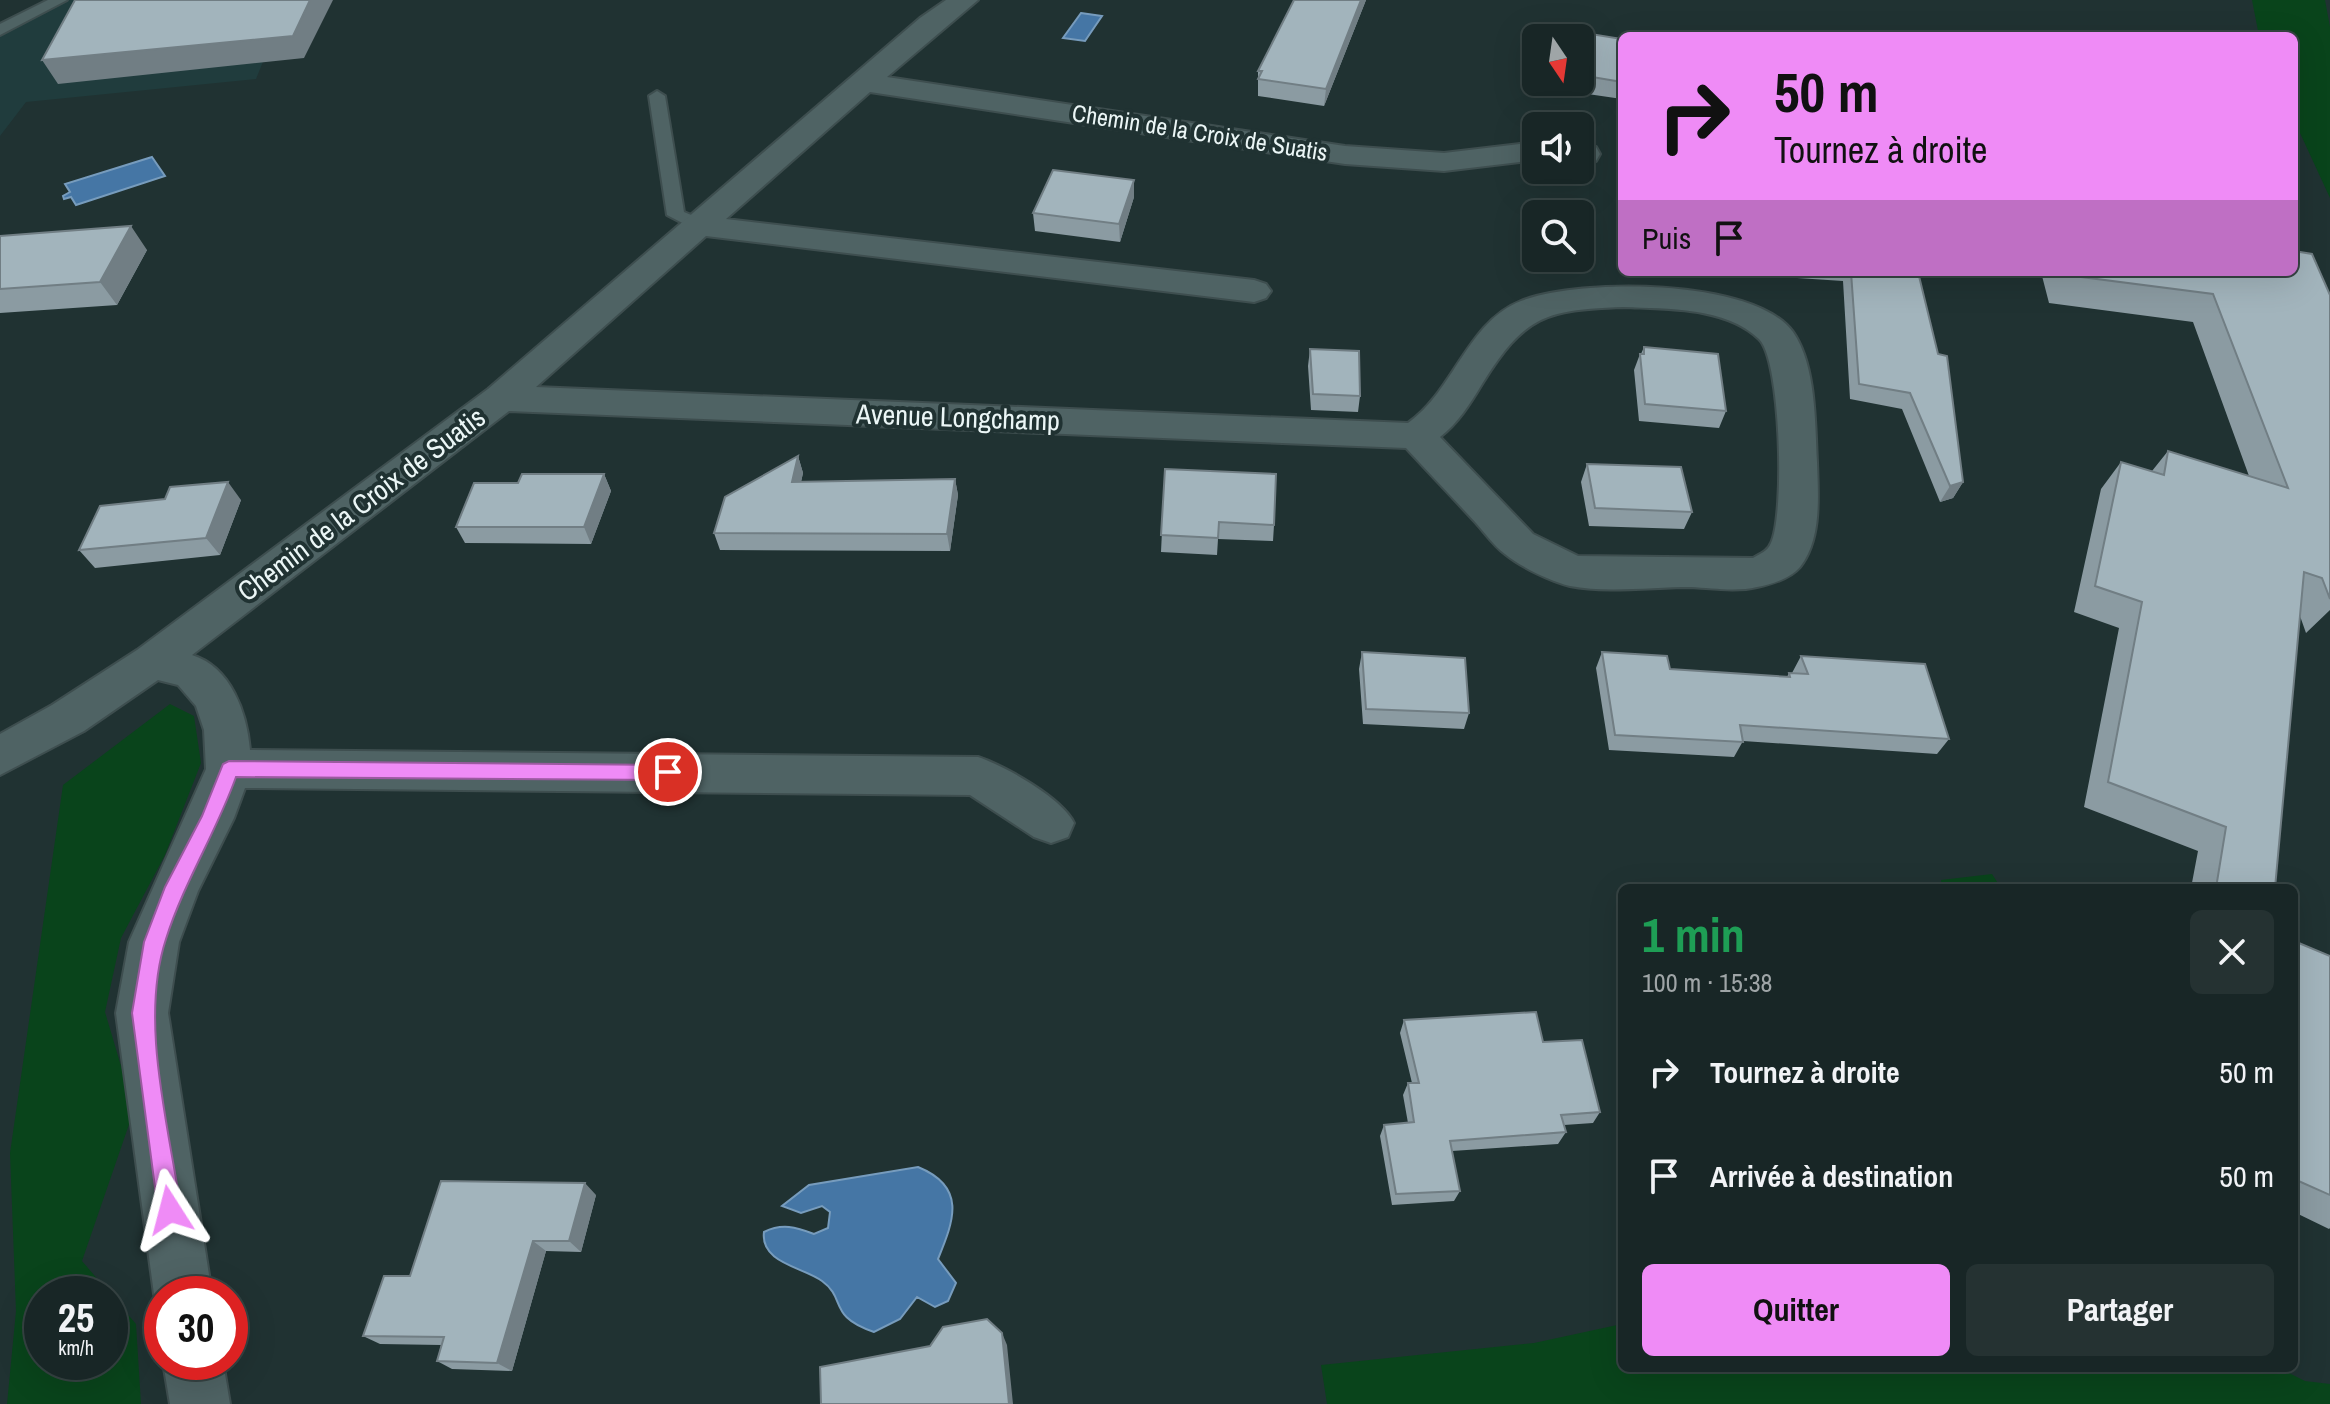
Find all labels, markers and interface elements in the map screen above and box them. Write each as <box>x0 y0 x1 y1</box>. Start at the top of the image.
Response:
north arrow <box>1522 24 1594 96</box>
map controls <box>1522 24 1594 272</box>
text: 50 m <box>1774 54 1879 129</box>
icon: right <box>1642 64 1746 168</box>
street label: Chemin de la Croix de Suatis <box>1070 96 1330 168</box>
button: sound <box>1522 112 1594 184</box>
text: Tournez à droite <box>1774 126 1987 174</box>
button: search <box>1522 200 1594 272</box>
icon: arrive <box>1707 216 1751 260</box>
text: Puis <box>1642 218 1691 258</box>
street label: Avenue Longchamp <box>854 394 1061 440</box>
street label: Chemin de la Croix de Suatis <box>229 398 493 610</box>
pin <box>634 738 702 806</box>
icon: arrive <box>646 750 690 794</box>
text: 1 min <box>1642 902 1745 967</box>
button: close <box>2190 910 2274 994</box>
text: 100 m · 15:38 <box>1642 965 1772 1000</box>
icon: right <box>1642 1050 1686 1094</box>
text: Tournez à droite <box>1710 1052 1900 1092</box>
text: 50 m <box>2219 1052 2274 1092</box>
icon: arrive <box>1642 1154 1686 1198</box>
text: Arrivée à destination <box>1710 1156 1953 1196</box>
text: 50 m <box>2219 1156 2274 1196</box>
position arrow <box>128 1168 212 1252</box>
button: Quitter <box>1642 1264 1950 1356</box>
button: Partager <box>1966 1264 2274 1356</box>
speed limit sign: 30 <box>144 1276 248 1380</box>
text: 25 <box>58 1291 94 1344</box>
text: km/h <box>58 1334 94 1361</box>

